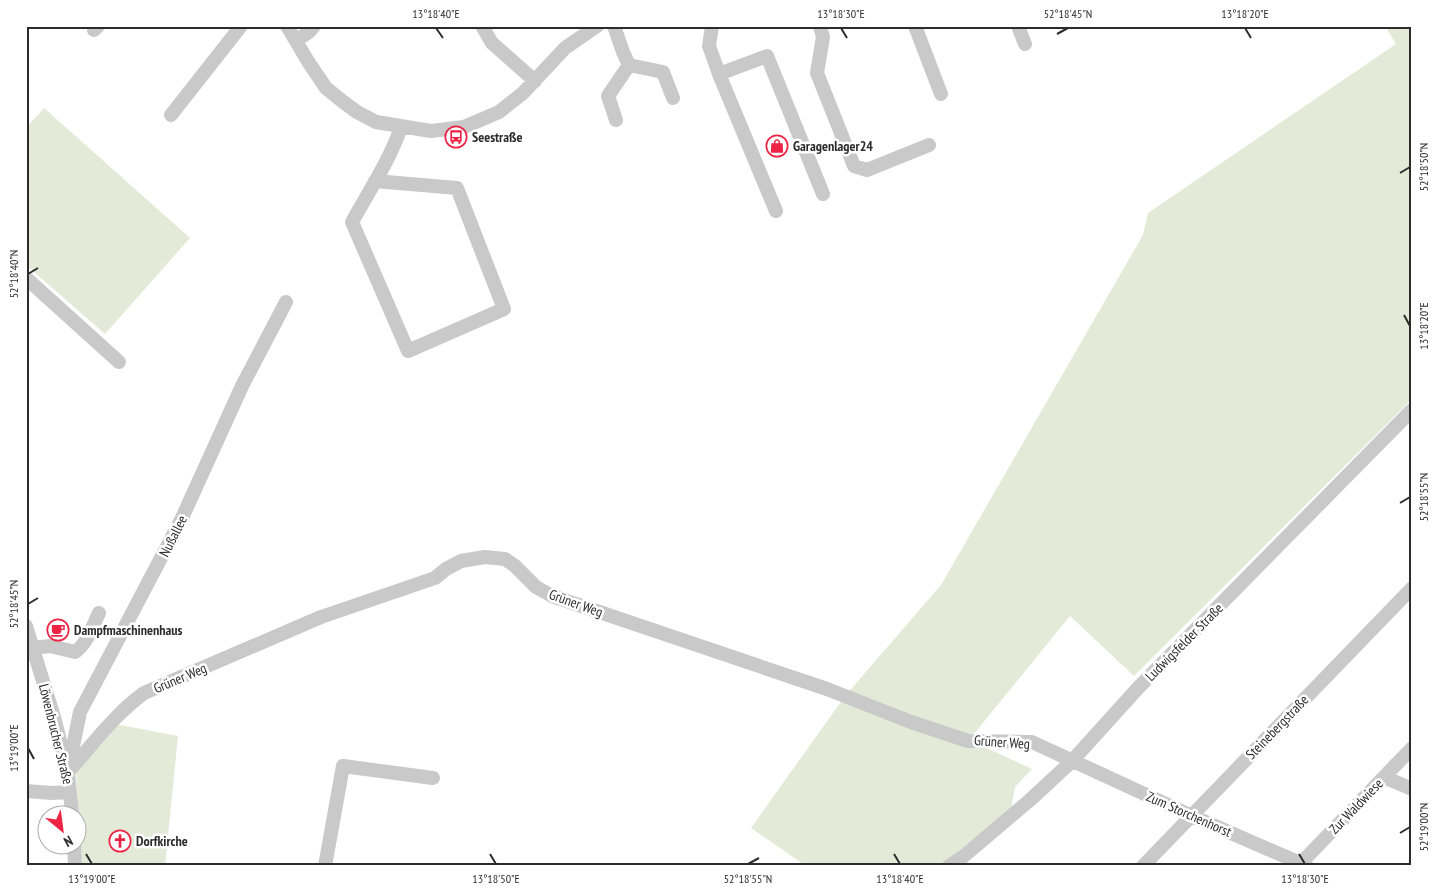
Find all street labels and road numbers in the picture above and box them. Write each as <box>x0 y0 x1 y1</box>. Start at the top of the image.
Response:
street label: Nußallee <box>155 512 191 560</box>
street label: Grüner Weg <box>547 585 605 621</box>
street label: Ludwigsfelder Straße <box>1141 599 1227 685</box>
street label: Grüner Weg <box>151 659 209 697</box>
street label: Löwenbrucher Straße <box>35 682 77 786</box>
street label: Steinebergstraße <box>1242 691 1312 763</box>
street label: Grüner Weg <box>973 731 1031 753</box>
street label: Zur Waldwiese <box>1325 774 1387 837</box>
street label: Zum Storchenhorst <box>1144 787 1235 841</box>

